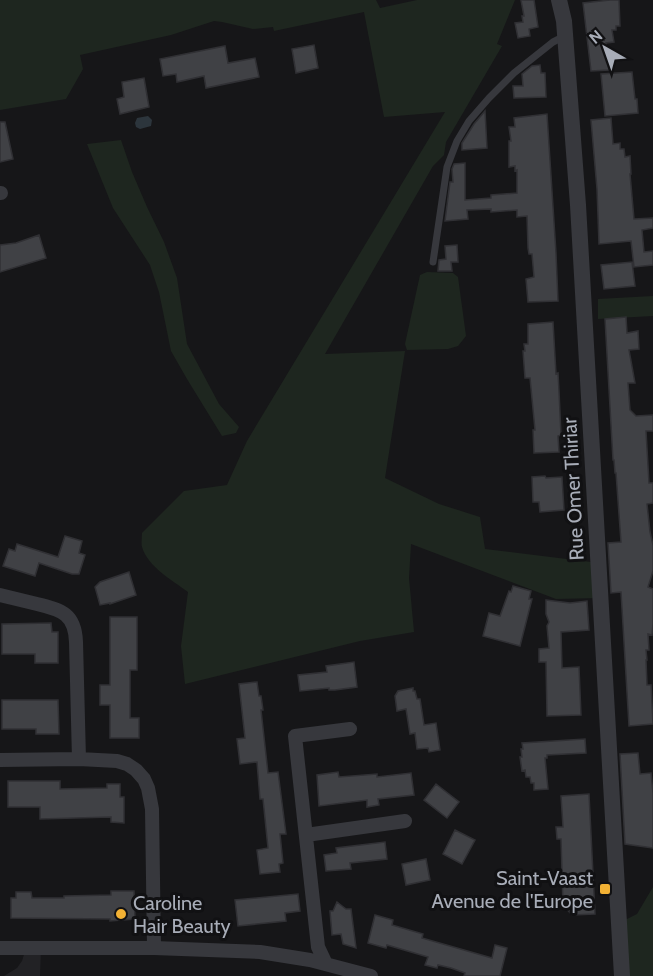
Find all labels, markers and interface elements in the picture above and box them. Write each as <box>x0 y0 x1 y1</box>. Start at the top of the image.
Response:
north arrow <box>575 18 635 78</box>
text: N <box>585 26 606 48</box>
street label: Rue Omer Thiriar <box>557 416 589 561</box>
place label: Saint-Vaast Avenue de l'Europe <box>432 866 593 913</box>
marker: Saint-Vaast Avenue de l'Europe <box>598 882 612 896</box>
place label: Caroline Hair Beauty <box>133 891 231 938</box>
marker: Caroline Hair Beauty <box>114 907 128 921</box>

